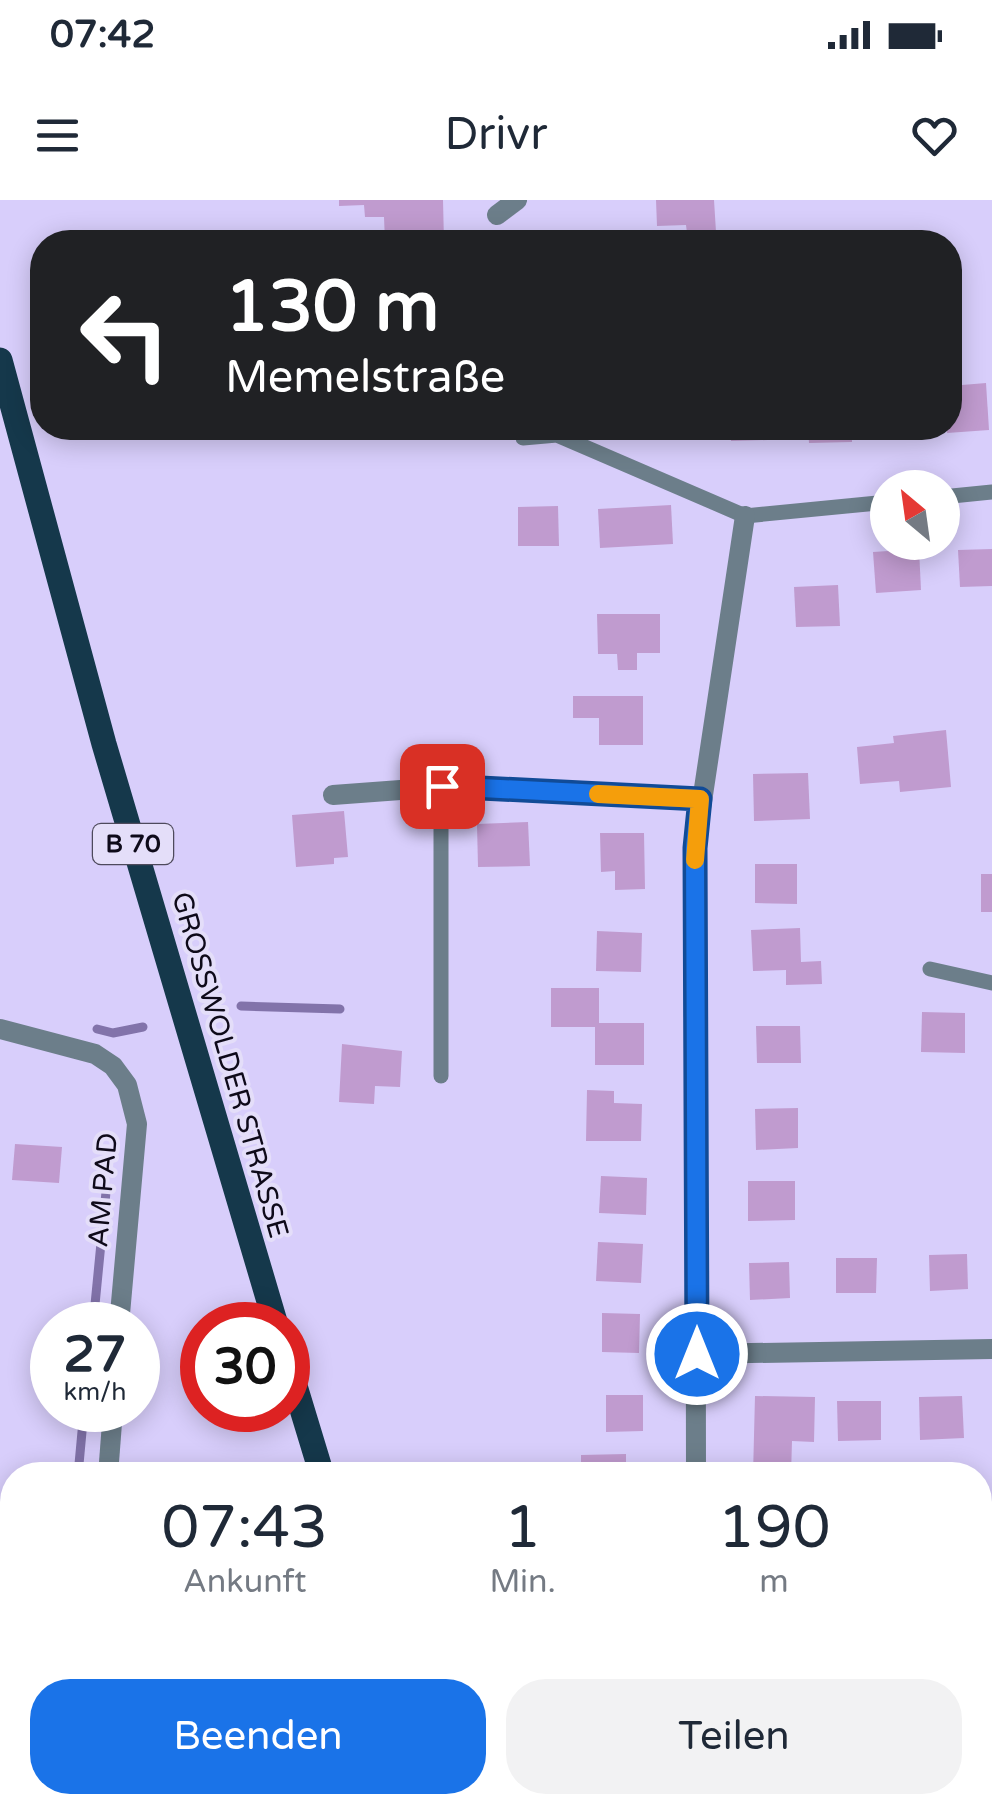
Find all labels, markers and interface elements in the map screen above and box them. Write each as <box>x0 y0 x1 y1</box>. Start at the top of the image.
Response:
text: 07:42 <box>50 12 155 58</box>
icon: menu <box>30 108 85 163</box>
text: Drivr <box>445 108 547 162</box>
icon: heart <box>907 108 962 163</box>
text: 130 m <box>225 266 439 350</box>
icon: left <box>60 270 190 400</box>
text: Memelstraße <box>225 351 505 405</box>
north arrow <box>870 470 960 560</box>
map controls <box>870 470 960 560</box>
pin <box>400 744 485 829</box>
icon: arrive <box>415 759 470 814</box>
road number: B 70 <box>93 824 173 864</box>
street label: GROSSWOLDER STRASSE <box>164 888 296 1242</box>
street label: AM PAD <box>81 1131 125 1249</box>
speed limit sign: 30 <box>180 1302 310 1432</box>
position arrow <box>645 1302 749 1406</box>
text: 27 <box>64 1325 126 1385</box>
text: km/h <box>64 1377 126 1407</box>
text: 07:43 <box>162 1492 328 1564</box>
text: 1 <box>504 1492 541 1564</box>
text: 190 <box>717 1492 830 1564</box>
text: Ankunft <box>183 1563 306 1601</box>
text: Min. <box>489 1563 556 1601</box>
text: m <box>759 1563 789 1601</box>
button: Beenden <box>30 1679 486 1794</box>
button: Teilen <box>506 1679 962 1794</box>

